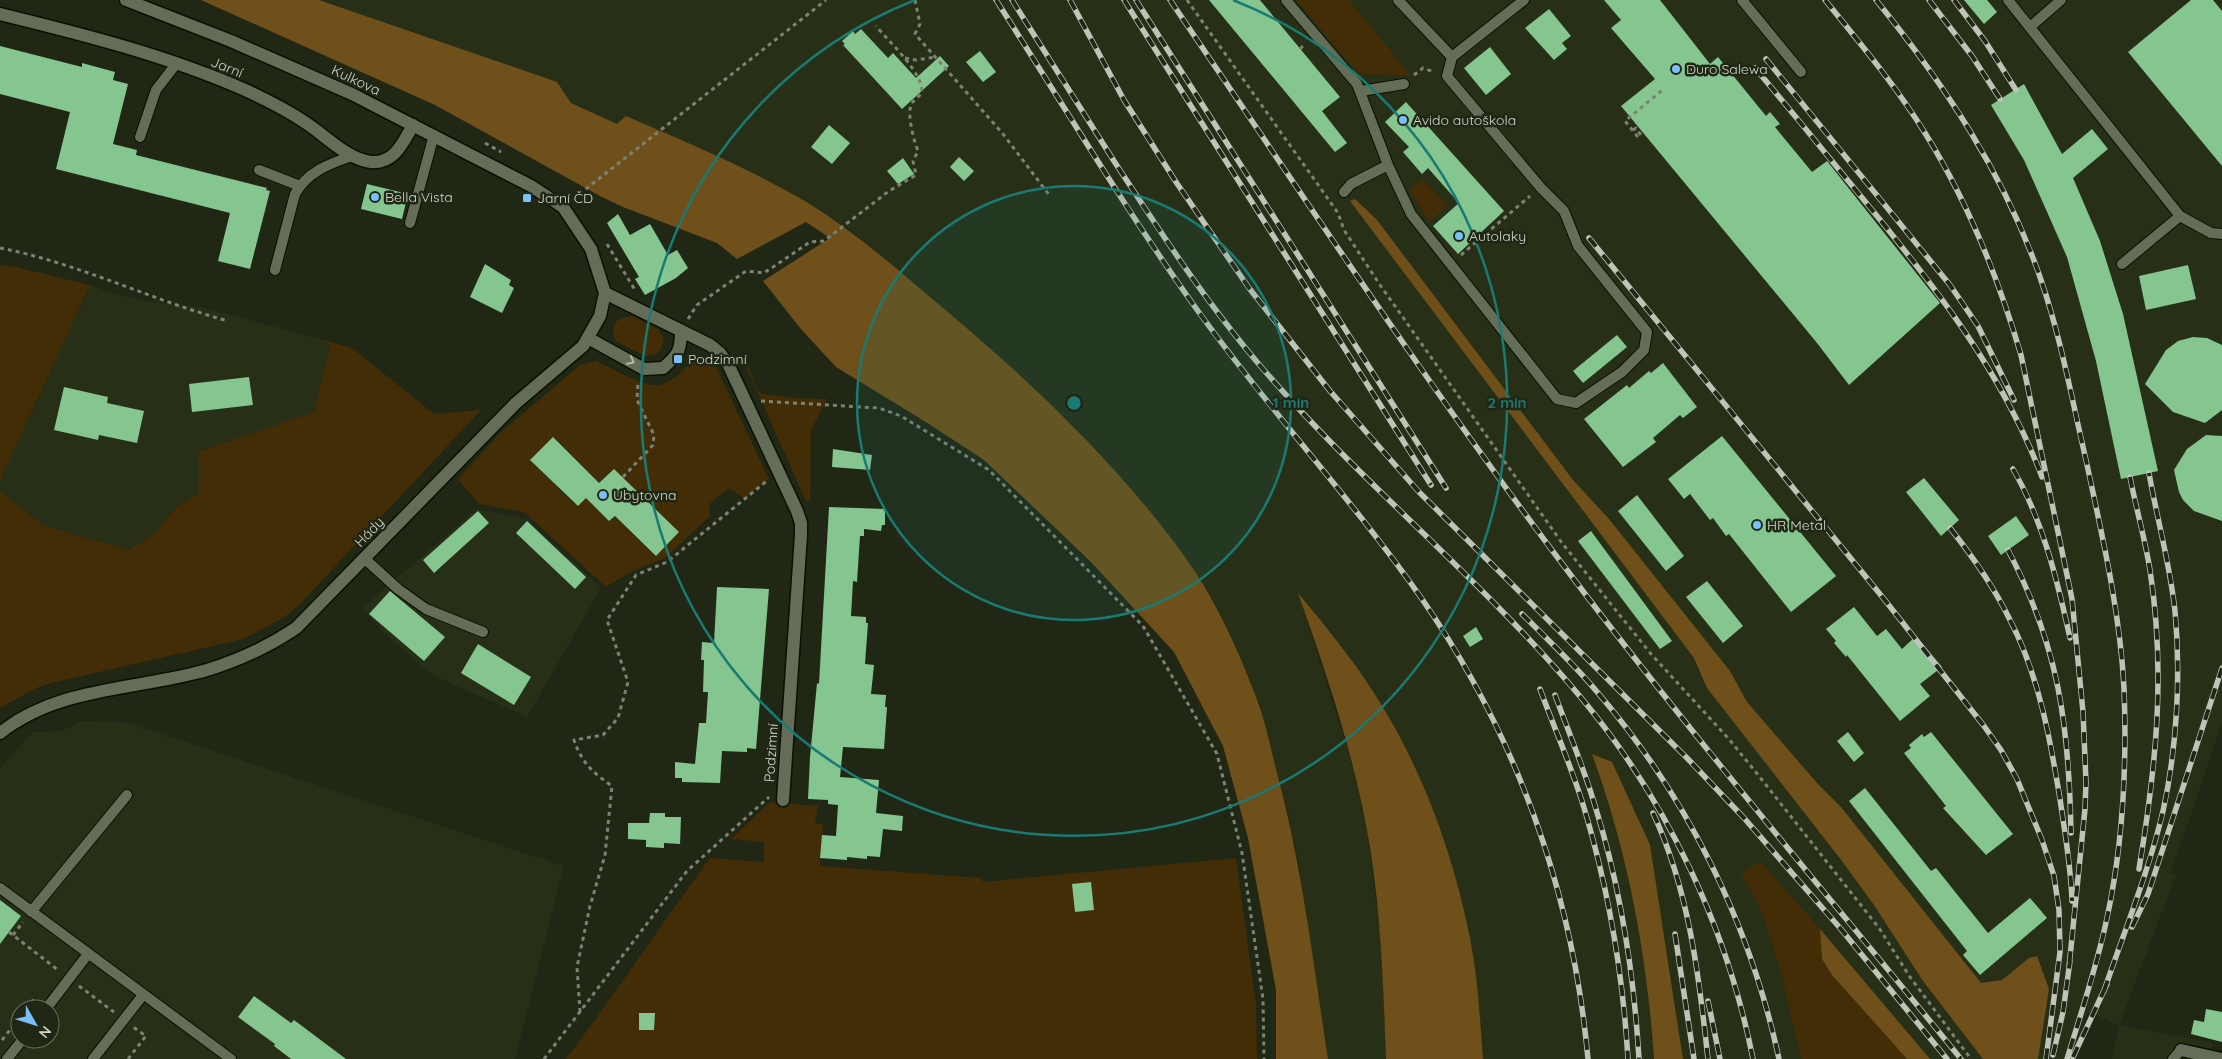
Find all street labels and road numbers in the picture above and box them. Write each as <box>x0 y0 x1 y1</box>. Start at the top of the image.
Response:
street label: Jarní <box>208 52 246 82</box>
street label: Kulkova <box>329 61 383 99</box>
street label: Hády <box>350 513 388 551</box>
street label: Podzimní <box>760 723 782 783</box>

